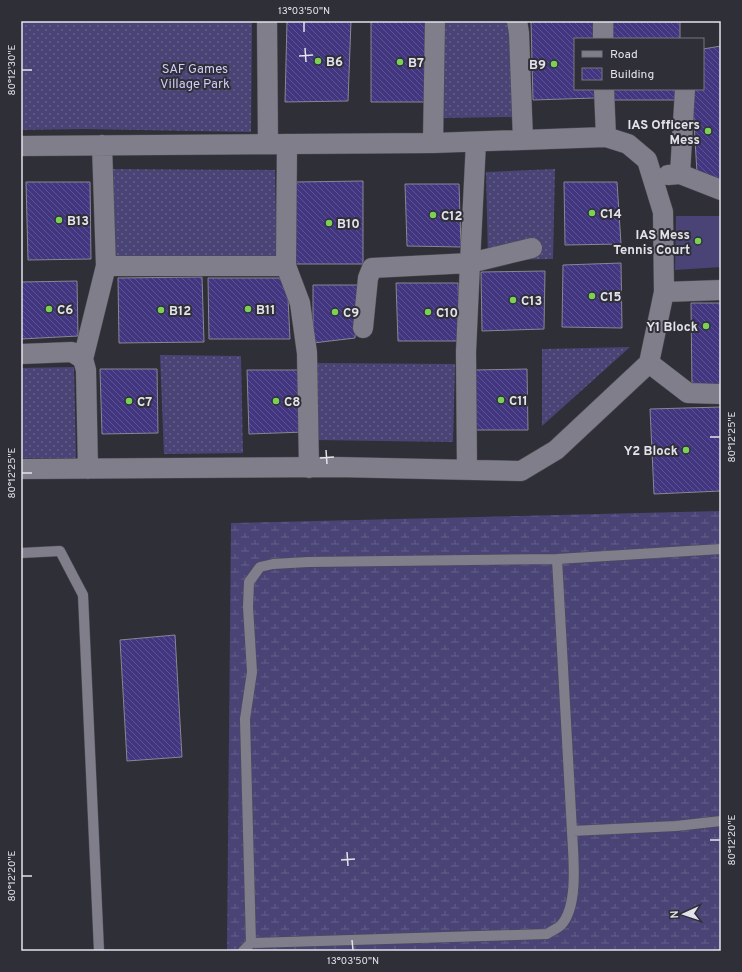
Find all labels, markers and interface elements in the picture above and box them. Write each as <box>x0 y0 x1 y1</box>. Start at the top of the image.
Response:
text: 13°03'50"N <box>278 5 330 18</box>
legend <box>574 38 704 90</box>
text: 80°12'30"E <box>6 45 19 95</box>
text: Road <box>610 47 638 63</box>
place label: B6 <box>326 55 343 71</box>
marker: B6 <box>313 56 323 66</box>
place label: B7 <box>408 56 424 72</box>
marker: B7 <box>395 57 405 67</box>
place label: B9 <box>529 58 546 74</box>
marker: B9 <box>549 59 559 69</box>
park label: SAF Games Village Park <box>160 62 230 93</box>
text: Building <box>610 67 654 83</box>
place label: IAS Officers Mess <box>627 118 700 149</box>
marker: IAS Officers Mess <box>703 126 713 136</box>
place label: C14 <box>600 207 622 223</box>
marker: C14 <box>587 208 597 218</box>
place label: C12 <box>441 209 463 225</box>
marker: C12 <box>428 210 438 220</box>
place label: B13 <box>67 214 89 230</box>
marker: B13 <box>54 215 64 225</box>
place label: B10 <box>337 217 360 233</box>
marker: B10 <box>324 218 334 228</box>
place label: IAS Mess Tennis Court <box>613 228 690 259</box>
marker: IAS Mess Tennis Court <box>693 236 703 246</box>
place label: C15 <box>600 290 622 306</box>
marker: C15 <box>587 291 597 301</box>
place label: C13 <box>521 294 542 310</box>
marker: C13 <box>508 295 518 305</box>
place label: C6 <box>57 303 73 319</box>
place label: B11 <box>256 303 275 319</box>
marker: C6 <box>44 304 54 314</box>
place label: B12 <box>169 304 191 320</box>
marker: B11 <box>243 304 253 314</box>
marker: B12 <box>156 305 166 315</box>
place label: C9 <box>343 306 359 322</box>
place label: C10 <box>436 306 458 322</box>
marker: C9 <box>330 307 340 317</box>
marker: C10 <box>423 307 433 317</box>
place label: Y1 Block <box>646 320 698 336</box>
marker: Y1 Block <box>701 321 711 331</box>
place label: C11 <box>509 394 528 410</box>
place label: C7 <box>137 395 152 411</box>
place label: C8 <box>284 395 300 411</box>
marker: C11 <box>496 395 506 405</box>
marker: C7 <box>124 396 134 406</box>
marker: C8 <box>271 396 281 406</box>
text: 80°12'25"E <box>726 412 739 462</box>
place label: Y2 Block <box>624 444 678 460</box>
marker: Y2 Block <box>681 445 691 455</box>
text: 80°12'25"E <box>6 448 19 498</box>
text: 80°12'20"E <box>726 814 739 866</box>
text: 80°12'20"E <box>6 850 19 902</box>
north arrow <box>664 894 704 934</box>
text: N <box>668 910 682 919</box>
text: 13°03'50"N <box>327 955 379 968</box>

